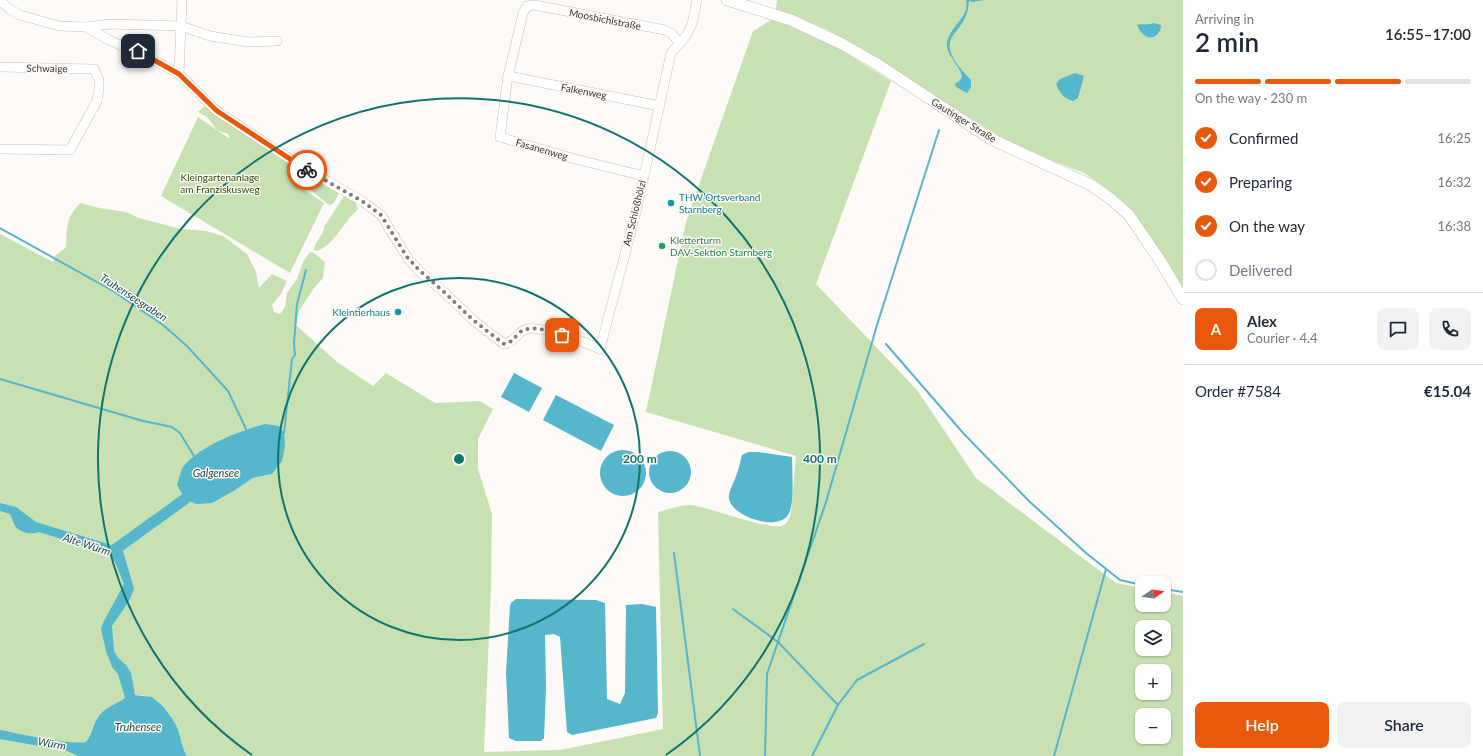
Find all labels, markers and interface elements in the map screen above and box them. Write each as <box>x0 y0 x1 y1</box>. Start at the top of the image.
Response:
street label: Moosbichlstraße <box>568 6 642 32</box>
text: Arriving in <box>1195 11 1254 27</box>
text: 16:55–17:00 <box>1385 25 1471 43</box>
text: 2 min <box>1195 26 1259 58</box>
pin <box>121 34 155 68</box>
icon: home <box>127 40 149 62</box>
street label: Schwaige <box>26 62 68 74</box>
street label: Falkenweg <box>560 81 608 101</box>
text: On the way · 230 m <box>1195 90 1307 106</box>
street label: Gautinger Straße <box>929 95 999 145</box>
icon: check <box>1195 127 1217 149</box>
text: Confirmed <box>1229 129 1298 147</box>
text: 16:25 <box>1438 130 1471 146</box>
street label: Fasanenweg <box>514 136 570 162</box>
courier <box>287 150 327 190</box>
icon: bike <box>296 159 318 181</box>
park label: Kleingartenanlage am Franziskusweg <box>180 171 260 195</box>
icon: check <box>1195 171 1217 193</box>
text: Preparing <box>1229 173 1292 191</box>
text: 16:32 <box>1438 174 1471 190</box>
street label: Am Schloßhölzl <box>620 179 648 247</box>
place label: THW Ortsverband Starnberg <box>679 191 760 215</box>
marker: THW Ortsverband Starnberg <box>666 198 676 208</box>
icon: check <box>1195 215 1217 237</box>
text: On the way <box>1229 217 1305 235</box>
text: 16:38 <box>1438 218 1471 234</box>
place label: Kletterturm DAV-Sektion Starnberg <box>670 234 772 258</box>
marker: Kletterturm DAV-Sektion Starnberg <box>657 241 667 251</box>
text: Delivered <box>1229 261 1292 279</box>
water label: Truhenseegraben <box>98 270 170 324</box>
place label: Kleintierhaus <box>332 306 390 318</box>
marker: Kleintierhaus <box>393 307 403 317</box>
button: chat <box>1377 308 1419 350</box>
button: phone <box>1429 308 1471 350</box>
text: Alex <box>1247 312 1277 330</box>
pin <box>545 318 579 352</box>
text: A <box>1211 320 1221 338</box>
icon: bag <box>551 324 573 346</box>
text: Courier · 4.4 <box>1247 330 1318 346</box>
text: Order #7584 <box>1195 382 1281 400</box>
text: €15.04 <box>1424 382 1471 400</box>
text: 200 m <box>623 451 657 466</box>
text: 400 m <box>803 451 837 466</box>
centre of rings <box>452 452 466 466</box>
water label: Galgensee <box>193 466 239 479</box>
water label: Alte Würm <box>61 530 113 558</box>
north arrow <box>1135 576 1171 612</box>
map controls <box>1135 576 1171 744</box>
button: layers <box>1135 620 1171 656</box>
button: + <box>1135 664 1171 700</box>
button: Help <box>1195 702 1329 748</box>
button: Share <box>1337 702 1471 748</box>
button: − <box>1135 708 1171 744</box>
water label: Truhensee <box>115 720 161 733</box>
water label: Würm <box>37 734 67 752</box>

